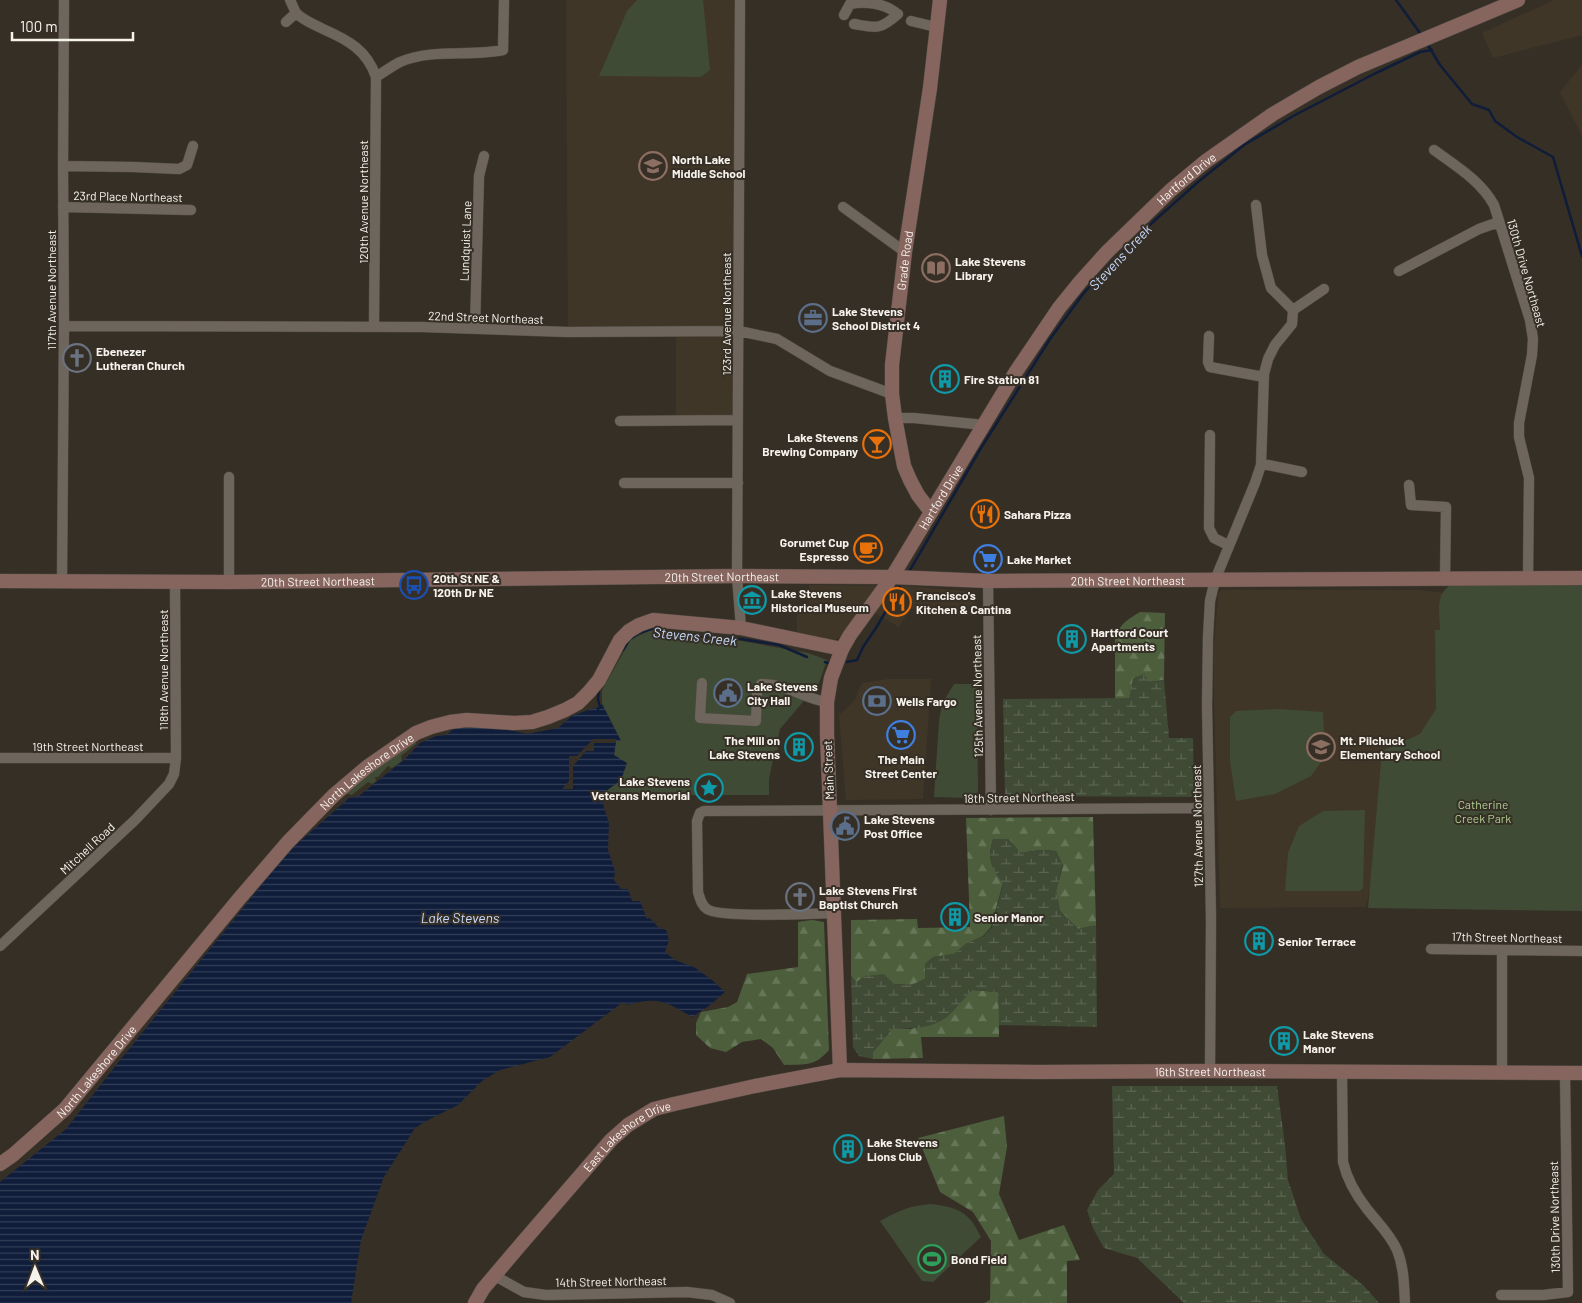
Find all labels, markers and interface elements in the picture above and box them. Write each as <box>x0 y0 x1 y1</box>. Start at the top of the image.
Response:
scale bar <box>12 10 134 42</box>
text: 100 m <box>20 17 58 35</box>
street label: 120th Avenue Northeast <box>356 140 370 264</box>
street label: Hartford Drive <box>1154 149 1218 207</box>
school or university icon: North Lake Middle School <box>638 151 668 181</box>
place label: North Lake Middle School <box>672 152 746 180</box>
street label: 23rd Place Northeast <box>73 188 183 204</box>
street label: Lundquist Lane <box>457 200 473 282</box>
street label: 130th Drive Northeast <box>1505 217 1549 329</box>
water label: Stevens Creek <box>1085 220 1155 294</box>
street label: 117th Avenue Northeast <box>44 230 58 350</box>
street label: Grade Road <box>894 230 915 291</box>
street label: 123rd Avenue Northeast <box>719 252 733 376</box>
library icon: Lake Stevens Library <box>921 253 951 283</box>
place label: Lake Stevens Library <box>955 254 1026 282</box>
office icon: Lake Stevens School District 4 <box>798 303 828 333</box>
place label: Lake Stevens School District 4 <box>832 304 920 332</box>
street label: 22nd Street Northeast <box>428 308 544 326</box>
church icon: Ebenezer Lutheran Church <box>62 343 92 373</box>
place label: Ebenezer Lutheran Church <box>96 344 185 372</box>
building icon: Fire Station 81 <box>930 364 960 394</box>
place label: Fire Station 81 <box>964 372 1039 386</box>
bar icon: Lake Stevens Brewing Company <box>862 429 892 459</box>
place label: Lake Stevens Brewing Company <box>762 430 858 458</box>
street label: Hartford Drive <box>915 462 965 532</box>
restaurant icon: Sahara Pizza <box>970 499 1000 529</box>
place label: Sahara Pizza <box>1004 507 1071 521</box>
cafe icon: Gorumet Cup Espresso <box>853 534 883 564</box>
place label: Gorumet Cup Espresso <box>780 535 849 563</box>
supermarket icon: Lake Market <box>973 544 1003 574</box>
place label: Lake Market <box>1007 552 1072 566</box>
street label: 20th Street Northeast <box>665 569 779 584</box>
bus stop icon: 20th St NE & 120th Dr NE <box>399 570 429 600</box>
place label: 20th St NE & 120th Dr NE <box>433 571 500 599</box>
street label: 20th Street Northeast <box>261 573 375 589</box>
street label: 20th Street Northeast <box>1071 573 1185 588</box>
museum icon: Lake Stevens Historical Museum <box>737 585 767 615</box>
place label: Lake Stevens Historical Museum <box>771 586 869 614</box>
restaurant icon: Francisco's Kitchen & Cantina <box>882 587 912 617</box>
place label: Francisco's Kitchen & Cantina <box>916 588 1011 616</box>
street label: 118th Avenue Northeast <box>156 610 170 731</box>
water label: Stevens Creek <box>652 623 738 649</box>
building icon: Hartford Court Apartments <box>1057 624 1087 654</box>
place label: Hartford Court Apartments <box>1091 625 1169 653</box>
street label: 125th Avenue Northeast <box>969 634 985 758</box>
public building icon: Lake Stevens City Hall <box>713 678 743 708</box>
place label: Lake Stevens City Hall <box>747 679 818 707</box>
bank icon: Wells Fargo <box>862 686 892 716</box>
place label: Wells Fargo <box>896 694 957 708</box>
supermarket icon: The Main Street Center <box>886 720 916 750</box>
street label: North Lakeshore Drive <box>316 730 416 813</box>
building icon: The Mill on Lake Stevens <box>784 732 814 762</box>
school or university icon: Mt. Pilchuck Elementary School <box>1306 732 1336 762</box>
place label: The Mill on Lake Stevens <box>709 733 780 761</box>
place label: Mt. Pilchuck Elementary School <box>1340 733 1440 761</box>
street label: 19th Street Northeast <box>32 739 144 753</box>
street label: Main Street <box>820 740 836 800</box>
place label: The Main Street Center <box>865 752 937 780</box>
street label: 127th Avenue Northeast <box>1189 765 1205 887</box>
place icon: Lake Stevens Veterans Memorial <box>694 773 724 803</box>
place label: Lake Stevens Veterans Memorial <box>591 774 690 802</box>
street label: 18th Street Northeast <box>963 789 1075 805</box>
park label: Catherine Creek Park <box>1455 797 1511 825</box>
public building icon: Lake Stevens Post Office <box>830 811 860 841</box>
place label: Lake Stevens Post Office <box>864 812 935 840</box>
street label: Mitchell Road <box>57 819 117 877</box>
church icon: Lake Stevens First Baptist Church <box>785 882 815 912</box>
place label: Lake Stevens First Baptist Church <box>819 883 918 911</box>
building icon: Senior Manor <box>940 902 970 932</box>
water label: Lake Stevens <box>421 909 500 926</box>
place label: Senior Manor <box>974 910 1044 924</box>
building icon: Senior Terrace <box>1244 926 1274 956</box>
street label: 17th Street Northeast <box>1451 929 1563 945</box>
place label: Senior Terrace <box>1278 934 1356 948</box>
street label: North Lakeshore Drive <box>53 1022 139 1120</box>
building icon: Lake Stevens Manor <box>1269 1026 1299 1056</box>
place label: Lake Stevens Manor <box>1303 1027 1374 1055</box>
street label: 16th Street Northeast <box>1154 1064 1266 1078</box>
street label: East Lakeshore Drive <box>580 1098 672 1174</box>
building icon: Lake Stevens Lions Club <box>833 1134 863 1164</box>
place label: Lake Stevens Lions Club <box>867 1135 938 1163</box>
street label: 130th Drive Northeast <box>1546 1161 1562 1273</box>
north arrow <box>10 1243 60 1293</box>
sports icon: Bond Field <box>917 1244 947 1274</box>
text: N <box>30 1246 40 1263</box>
place label: Bond Field <box>951 1252 1007 1266</box>
street label: 14th Street Northeast <box>555 1273 667 1289</box>

